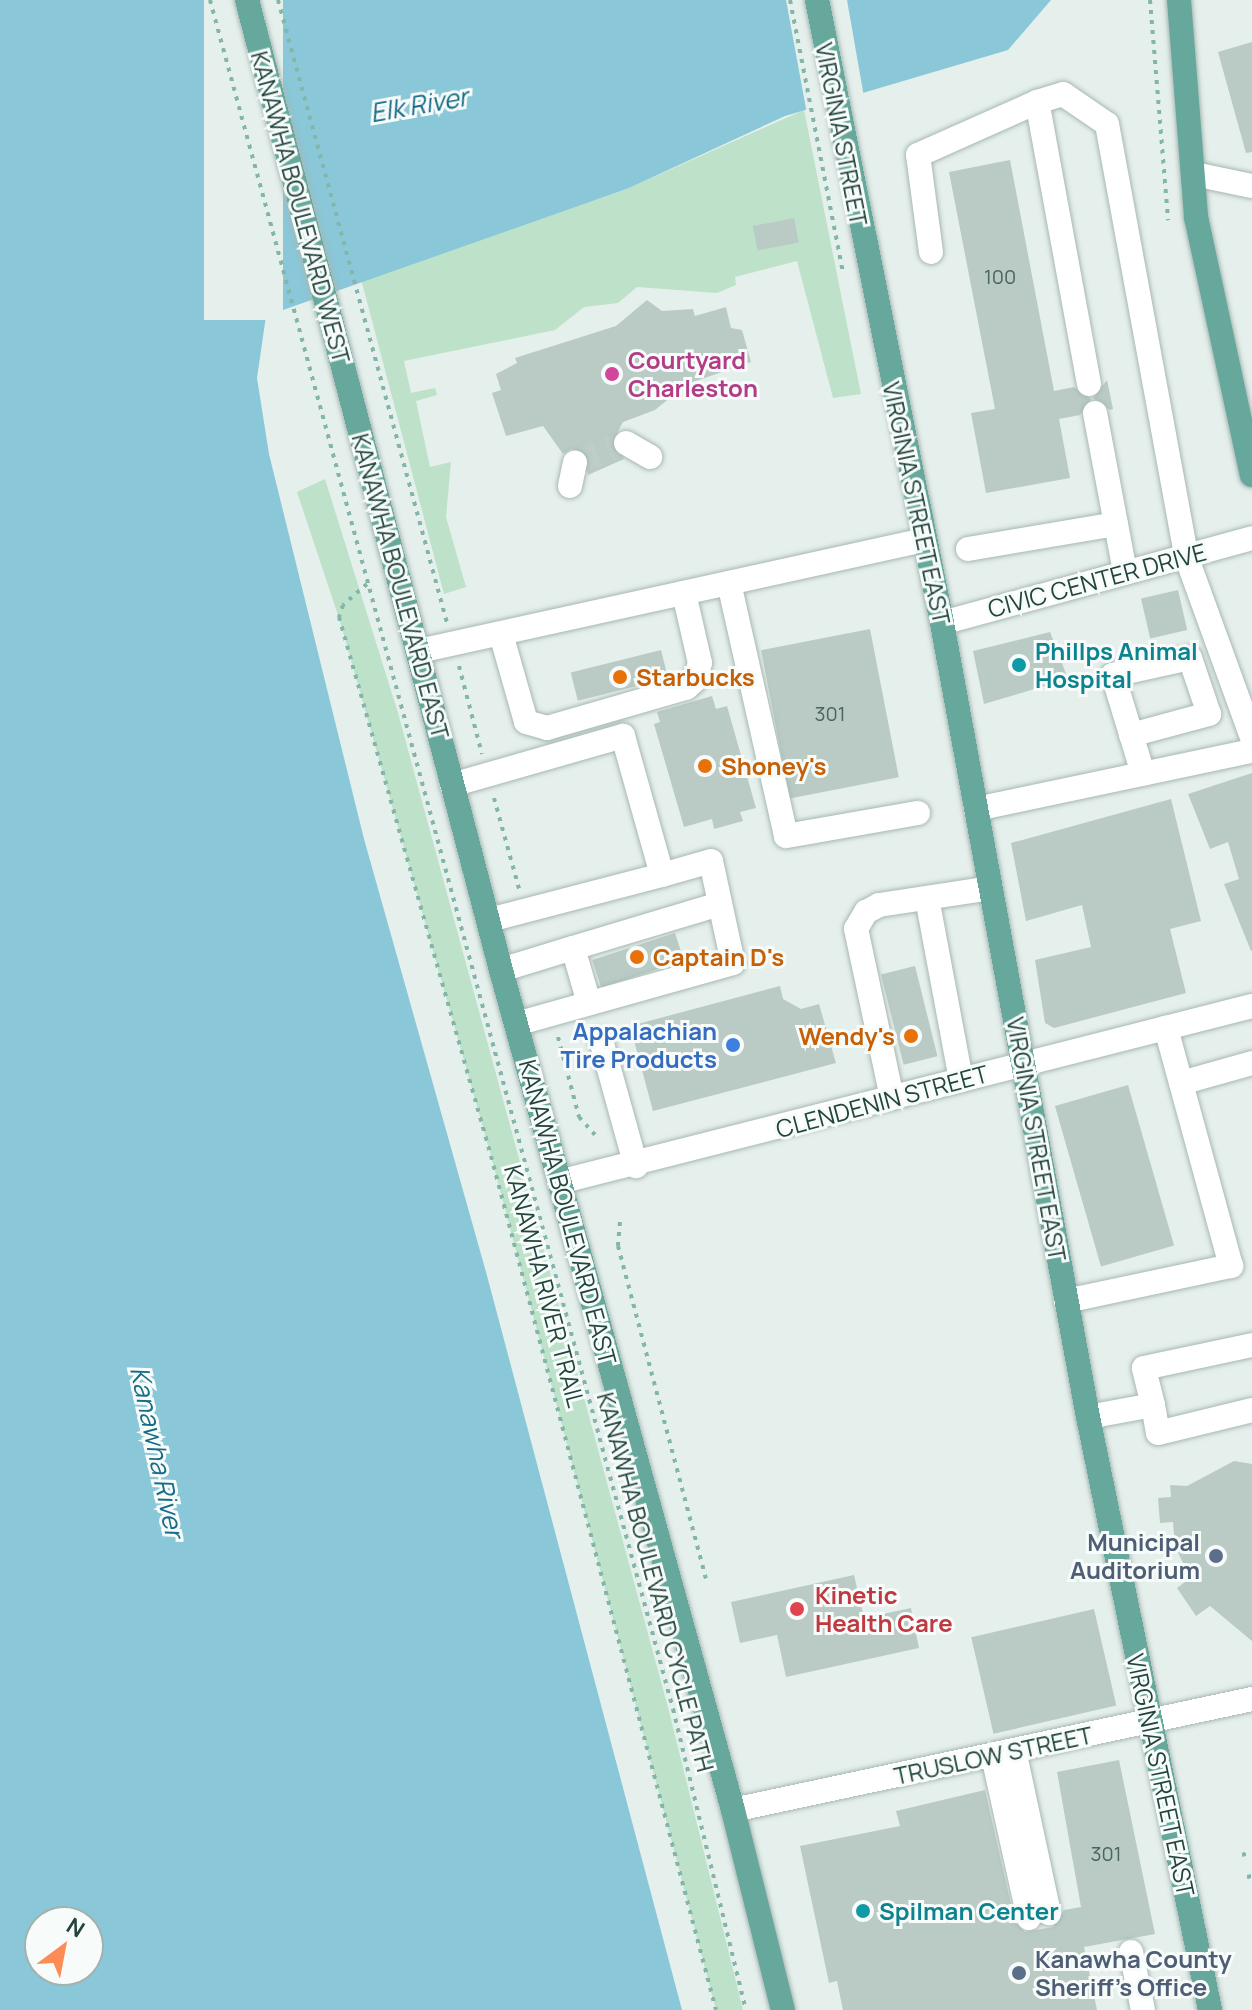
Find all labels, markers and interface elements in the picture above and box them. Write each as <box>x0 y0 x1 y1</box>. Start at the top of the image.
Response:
street label: VIRGINIA STREET <box>810 40 874 228</box>
street label: KANAWHA BOULEVARD WEST <box>245 48 357 366</box>
water label: Elk River <box>368 81 470 129</box>
house number: 100 <box>984 264 1016 288</box>
place label: Courtyard Charleston <box>628 346 758 402</box>
marker: Courtyard Charleston <box>603 365 621 383</box>
street label: VIRGINIA STREET EAST <box>877 379 957 627</box>
street label: KANAWHA BOULEVARD EAST <box>346 430 456 742</box>
street label: CIVIC CENTER DRIVE <box>985 537 1209 623</box>
place label: Phillps Animal Hospital <box>1035 637 1198 693</box>
marker: Phillps Animal Hospital <box>1010 656 1028 674</box>
place label: Starbucks <box>636 663 755 691</box>
marker: Starbucks <box>611 668 629 686</box>
house number: 301 <box>814 701 846 725</box>
place label: Shoney's <box>721 752 826 780</box>
marker: Shoney's <box>696 757 714 775</box>
place label: Captain D's <box>653 943 784 971</box>
marker: Captain D's <box>628 948 646 966</box>
street label: VIRGINIA STREET EAST <box>1001 1014 1073 1264</box>
place label: Appalachian Tire Products <box>561 1017 717 1073</box>
place label: Wendy's <box>799 1022 895 1050</box>
marker: Wendy's <box>902 1027 920 1045</box>
marker: Appalachian Tire Products <box>724 1036 742 1054</box>
street label: KANAWHA BOULEVARD EAST <box>513 1056 623 1368</box>
street label: CLENDENIN STREET <box>773 1059 991 1143</box>
street label: KANAWHA RIVER TRAIL <box>499 1162 591 1410</box>
water label: Kanawha River <box>124 1364 190 1540</box>
street label: KANAWHA BOULEVARD CYCLE PATH <box>591 1389 721 1775</box>
place label: Municipal Auditorium <box>1070 1528 1200 1584</box>
marker: Municipal Auditorium <box>1207 1547 1225 1565</box>
place label: Kinetic Health Care <box>815 1581 953 1637</box>
marker: Kinetic Health Care <box>786 1598 808 1620</box>
street label: VIRGINIA STREET EAST <box>1121 1651 1201 1899</box>
street label: TRUSLOW STREET <box>891 1720 1095 1790</box>
house number: 301 <box>1090 1841 1122 1865</box>
place label: Spilman Center <box>879 1897 1059 1925</box>
marker: Spilman Center <box>854 1902 872 1920</box>
north arrow <box>24 1906 104 1986</box>
text: N <box>61 1910 90 1944</box>
place label: Kanawha County Sheriff's Office <box>1035 1945 1232 2001</box>
marker: Kanawha County Sheriff's Office <box>1010 1964 1028 1982</box>

